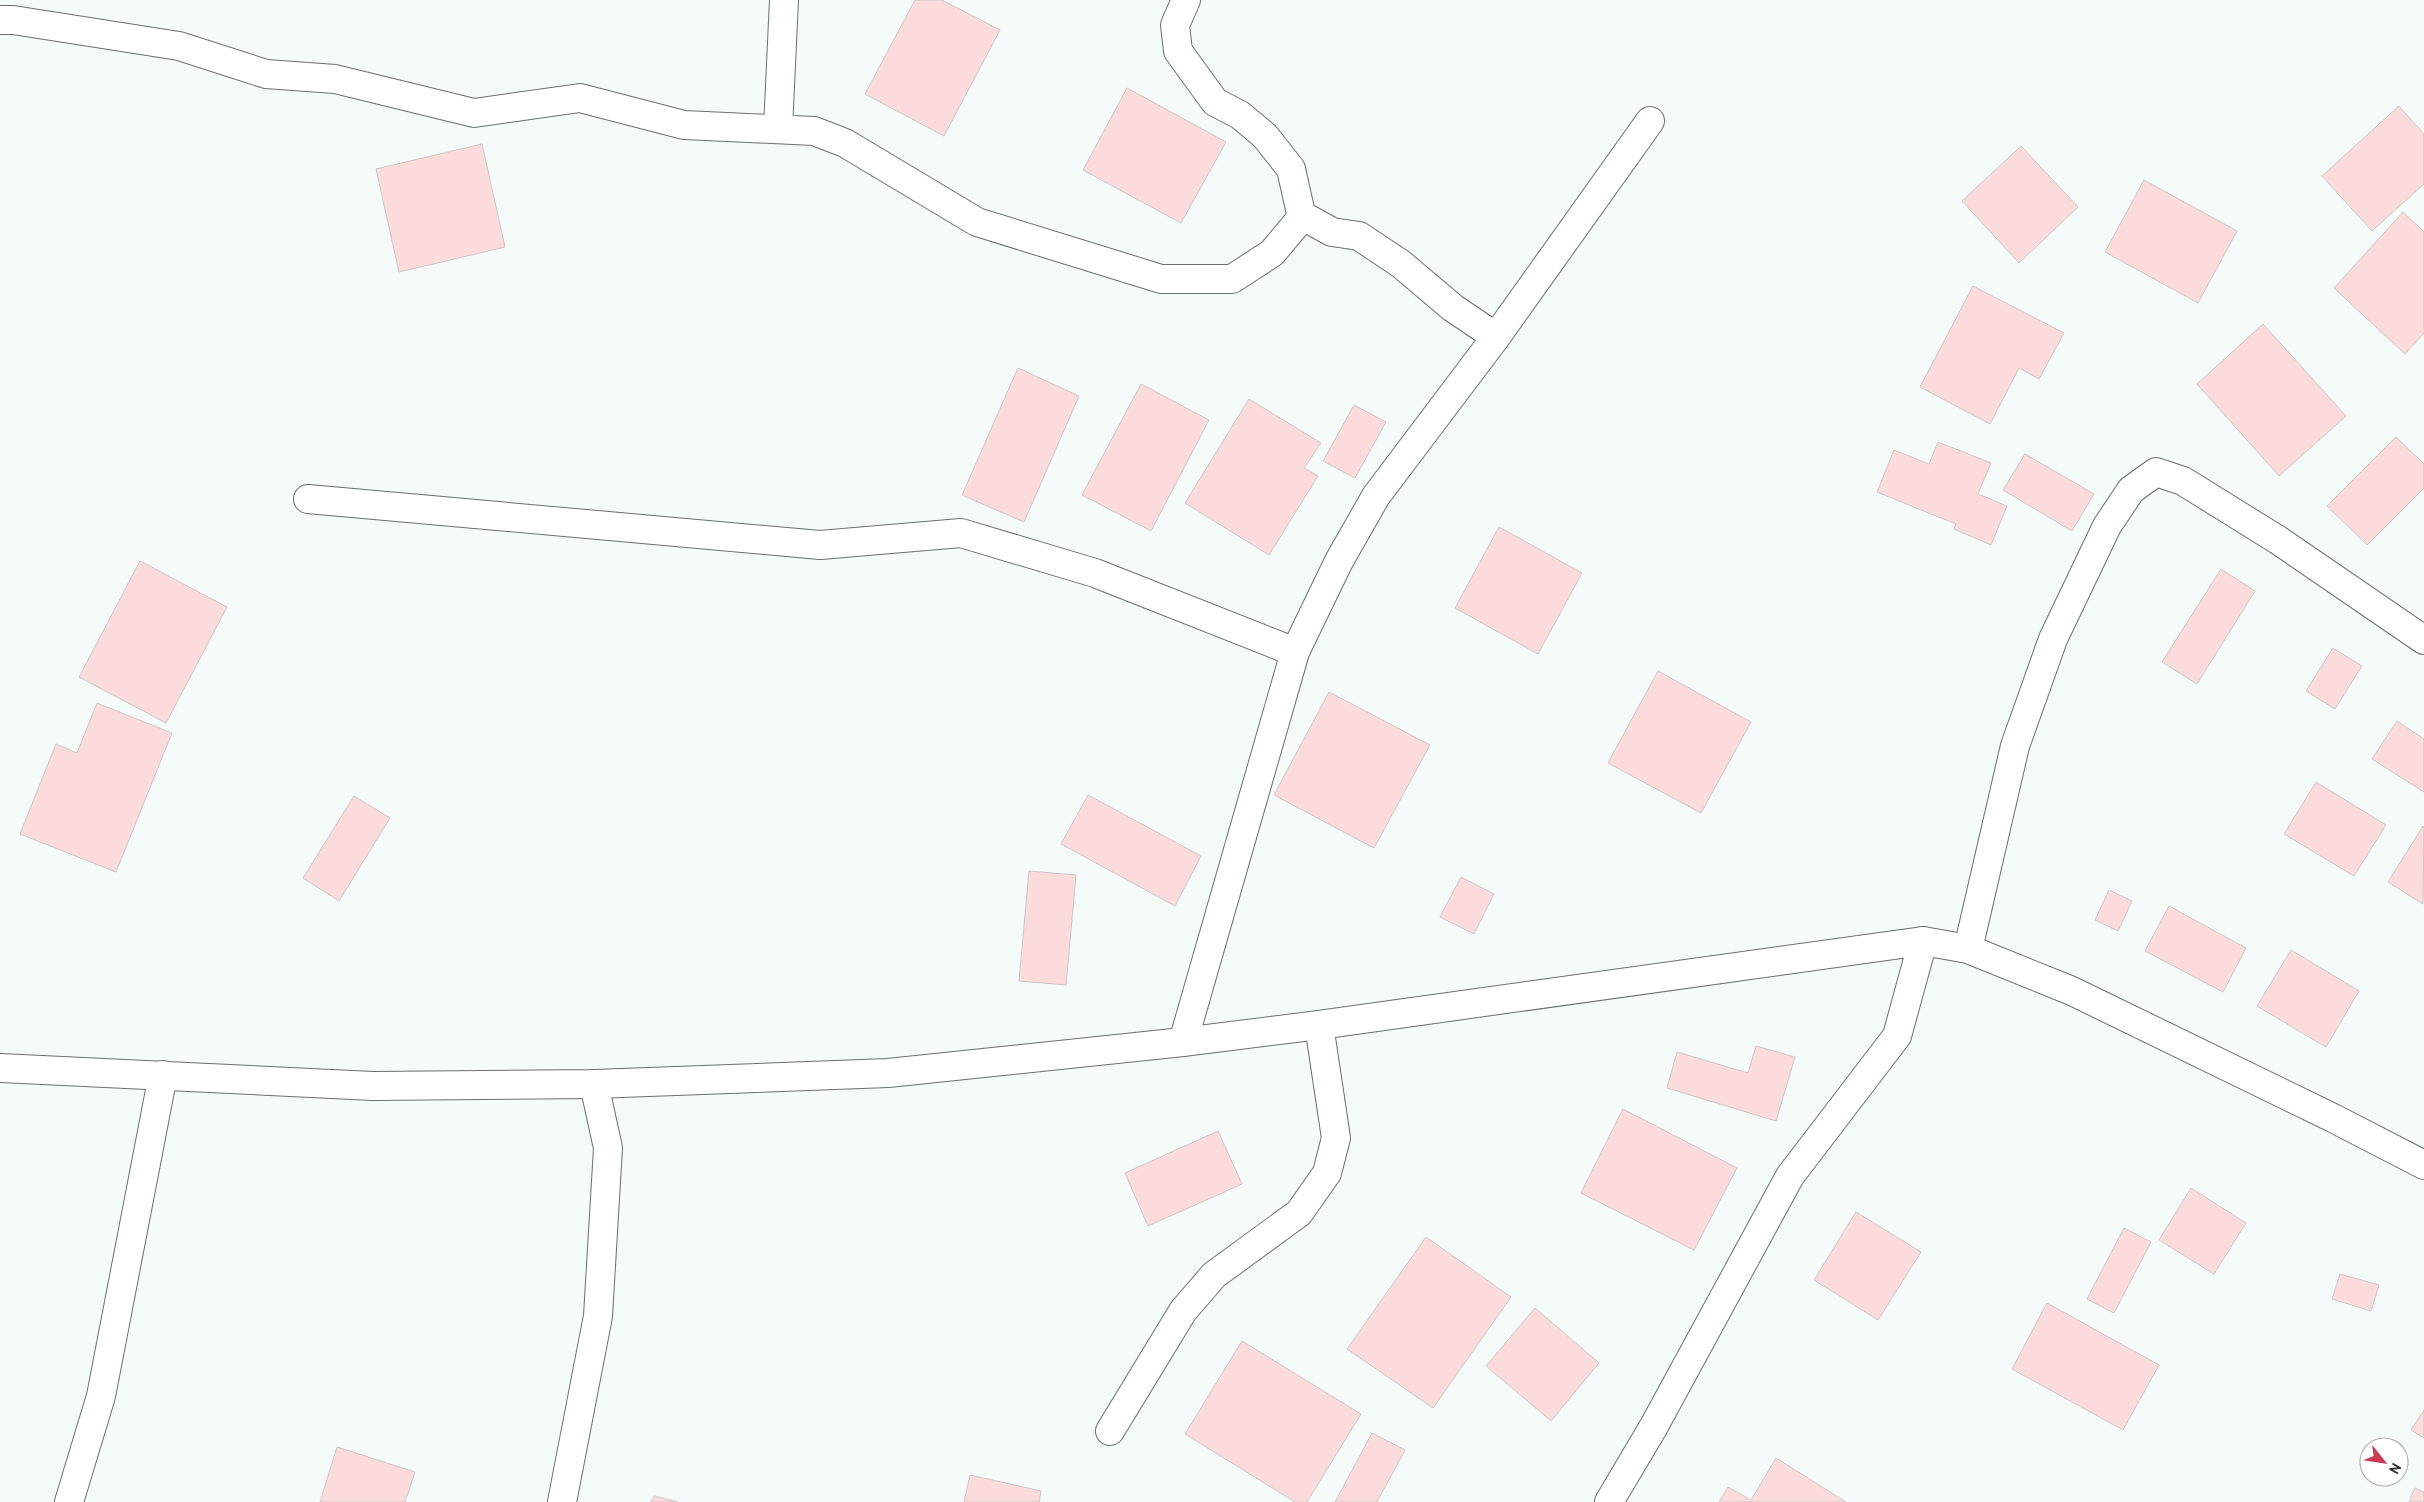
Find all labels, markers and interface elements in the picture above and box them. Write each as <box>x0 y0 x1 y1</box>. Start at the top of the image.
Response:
north arrow <box>2359 1437 2409 1487</box>
text: N <box>2384 1459 2404 1476</box>

